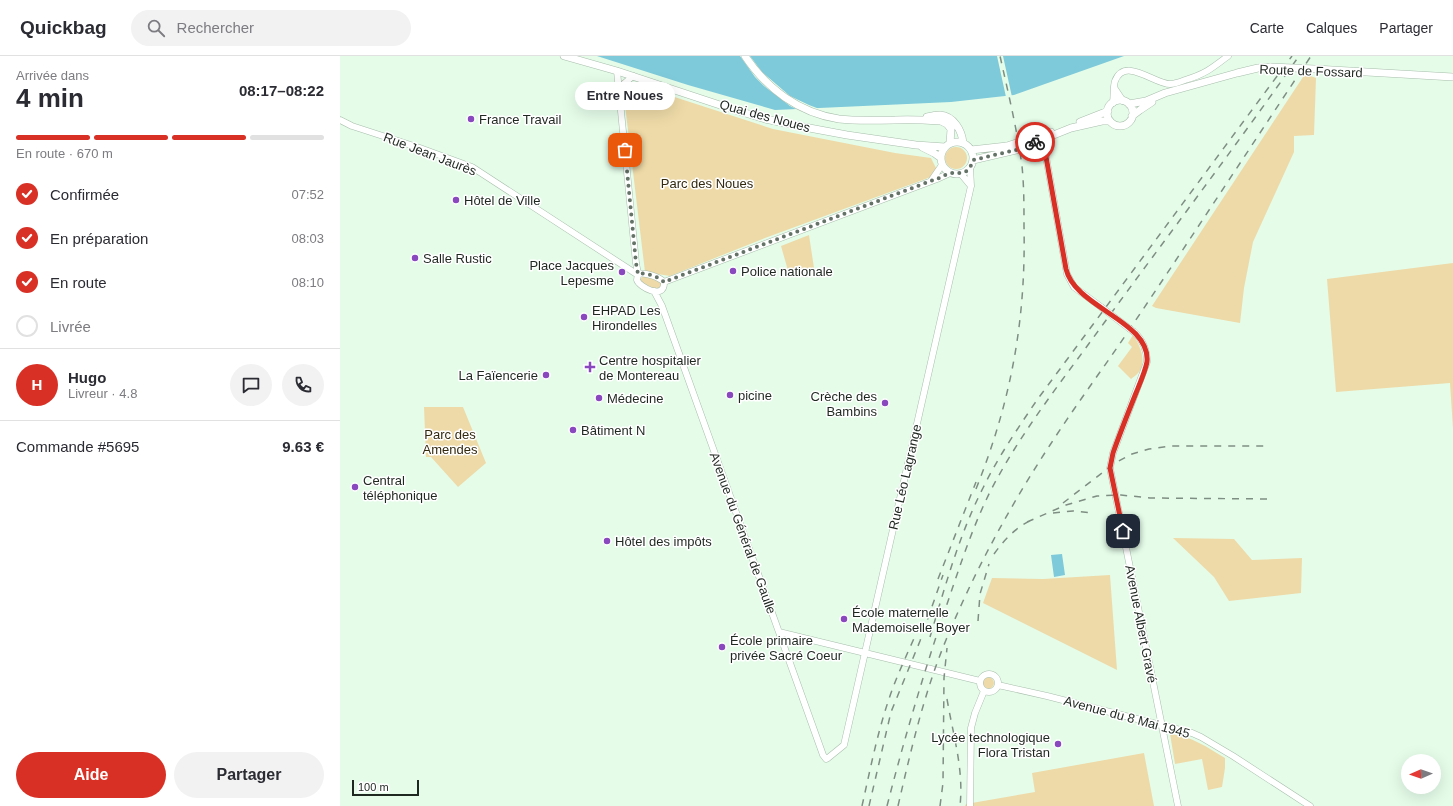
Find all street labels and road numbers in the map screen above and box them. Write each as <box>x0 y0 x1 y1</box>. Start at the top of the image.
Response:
street label: Route de Fossard <box>1259 62 1363 80</box>
street label: Quai des Noues <box>718 97 812 135</box>
street label: Rue Jean Jaurès <box>381 129 479 179</box>
street label: Rue Léo Lagrange <box>886 423 924 531</box>
street label: Avenue du Général de Gaulle <box>707 450 779 616</box>
street label: Avenue Albert Gravé <box>1122 564 1160 684</box>
street label: Avenue du 8 Mai 1945 <box>1062 693 1192 741</box>

